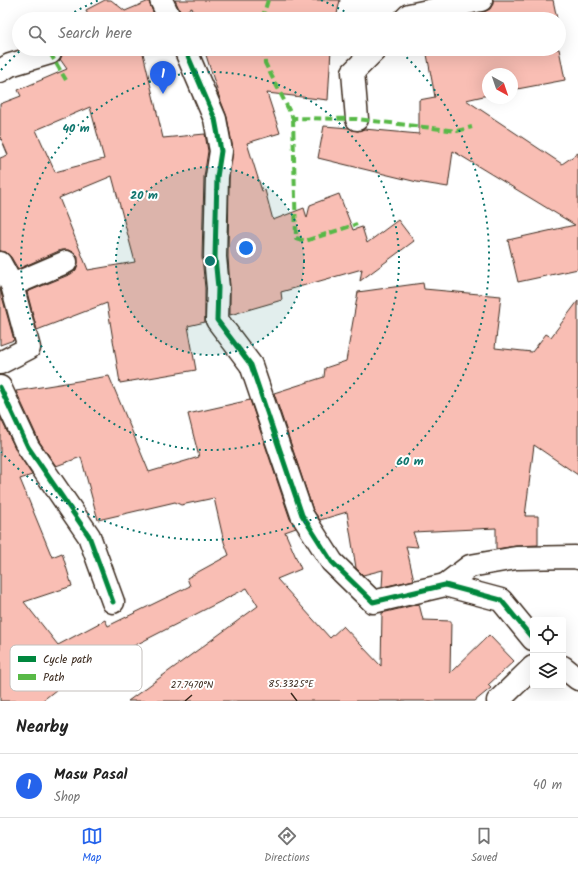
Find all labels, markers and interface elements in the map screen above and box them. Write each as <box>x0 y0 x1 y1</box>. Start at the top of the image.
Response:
search box <box>12 12 566 56</box>
text: Search here <box>58 22 132 46</box>
icon: search <box>26 23 48 45</box>
pin: 1 <box>150 61 176 94</box>
north arrow <box>482 68 518 104</box>
text: 40 m <box>62 119 90 138</box>
text: 20 m <box>130 186 158 205</box>
your location <box>236 238 256 258</box>
centre of rings <box>203 254 217 268</box>
text: 60 m <box>396 452 424 471</box>
map controls <box>530 617 566 689</box>
button: locate <box>530 617 566 653</box>
legend <box>10 645 142 691</box>
text: Cycle path <box>43 651 92 669</box>
button: layers <box>530 653 566 689</box>
text: Path <box>43 669 64 687</box>
text: 85.3325°E <box>268 676 315 692</box>
text: 27.7470°N <box>171 677 214 693</box>
text: Nearby <box>16 714 68 741</box>
text: Masu Pasal <box>54 763 128 787</box>
text: 1 <box>27 775 31 796</box>
text: 40 m <box>533 775 562 796</box>
text: Shop <box>54 787 80 808</box>
tab: Map <box>81 825 103 867</box>
tab: Directions <box>264 825 310 867</box>
tab: Saved <box>471 825 497 867</box>

